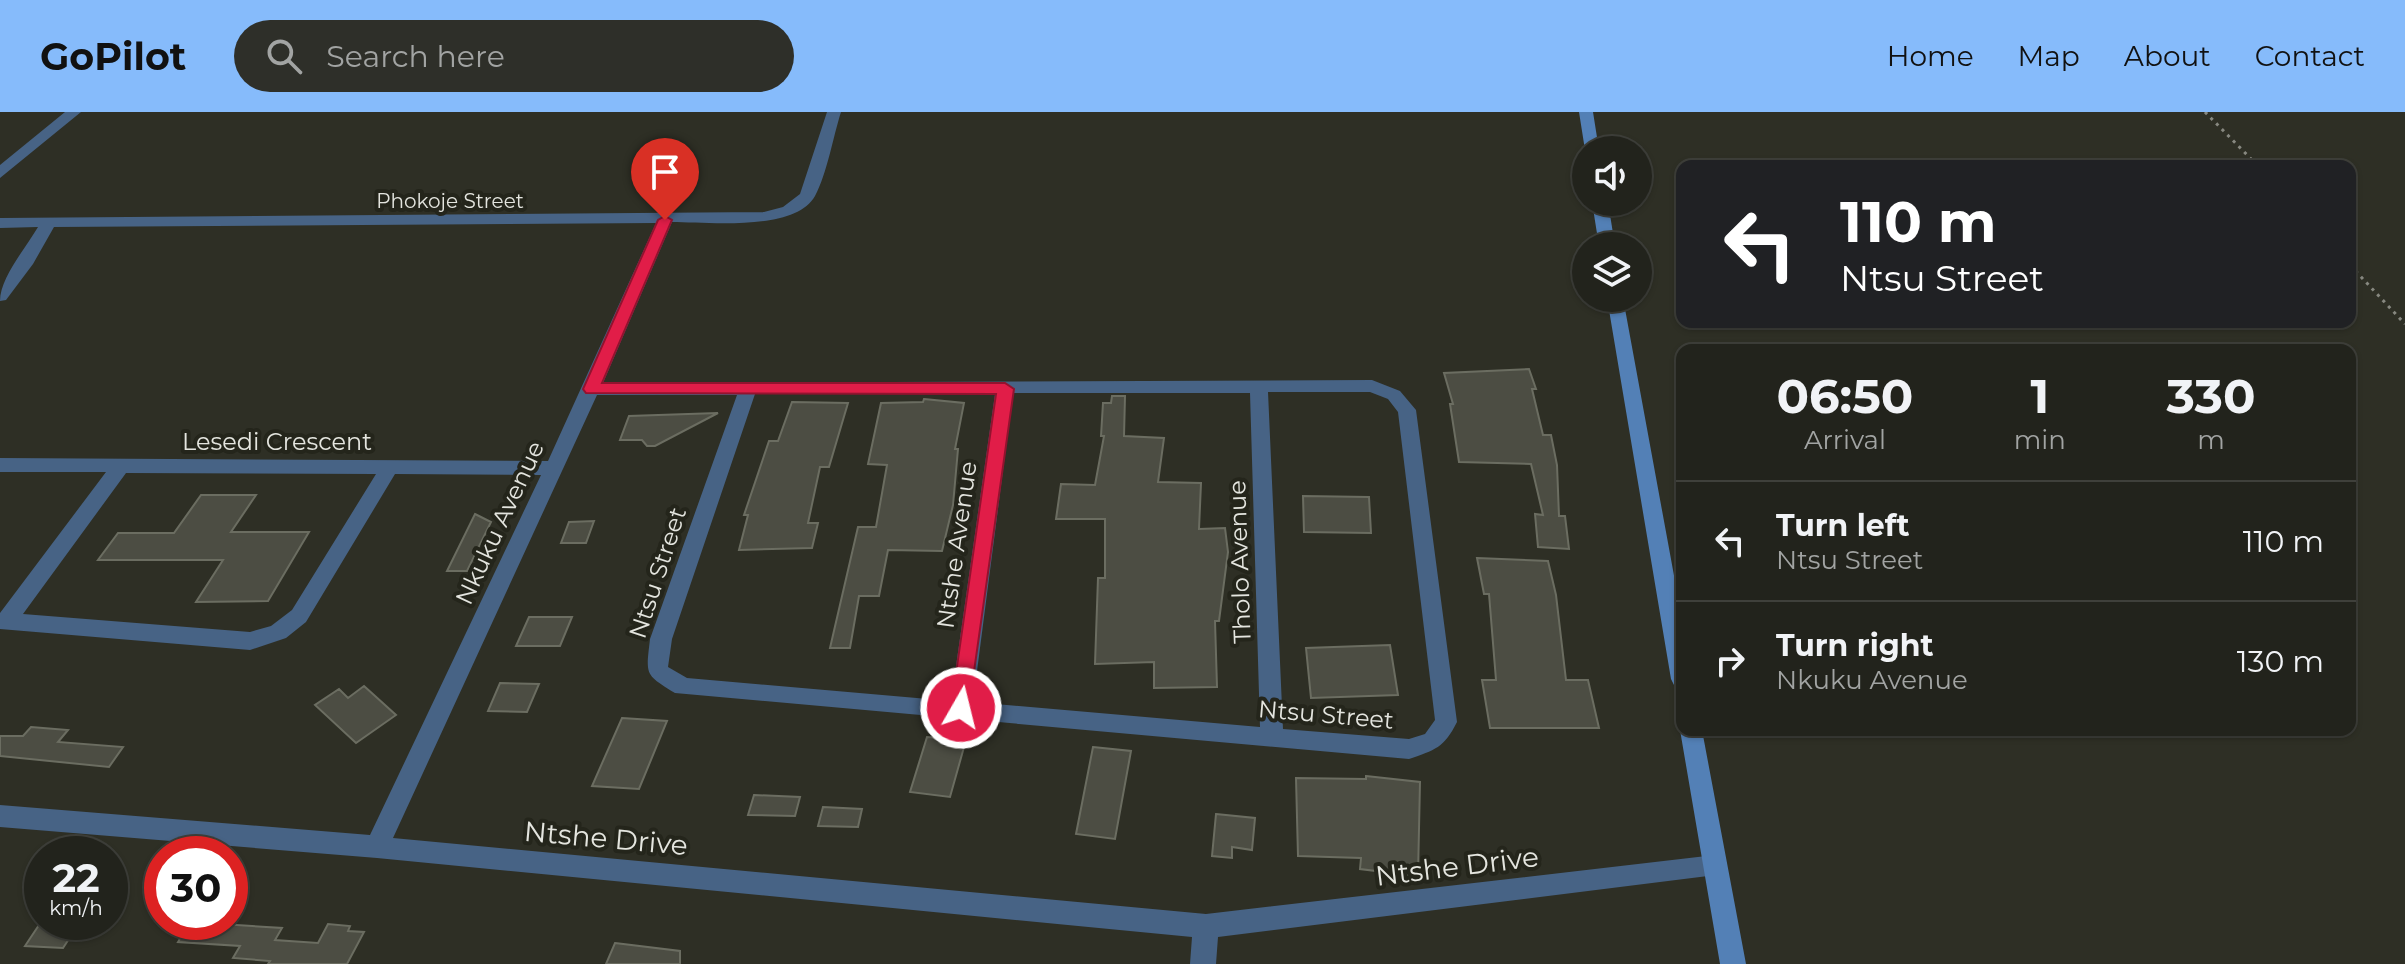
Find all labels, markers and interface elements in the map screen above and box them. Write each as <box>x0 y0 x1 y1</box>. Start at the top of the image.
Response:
search box <box>234 20 794 92</box>
text: GoPilot <box>40 33 186 80</box>
icon: search <box>262 34 306 78</box>
text: Search here <box>326 38 505 75</box>
text: Home <box>1887 39 1974 73</box>
text: Map <box>2018 39 2080 73</box>
text: About <box>2124 39 2211 73</box>
text: Contact <box>2255 39 2365 73</box>
map controls <box>1572 136 1652 312</box>
button: sound <box>1572 136 1652 216</box>
pin <box>631 138 699 220</box>
icon: arrive <box>643 150 687 194</box>
text: 110 m <box>1840 188 1997 256</box>
street label: Phokoje Street <box>376 189 524 213</box>
icon: left <box>1708 192 1812 296</box>
button: layers <box>1572 232 1652 312</box>
text: Ntsu Street <box>1840 256 2044 300</box>
text: 06:50 <box>1776 367 1913 425</box>
text: 1 <box>2030 367 2049 425</box>
text: 330 <box>2166 367 2256 425</box>
text: Arrival <box>1804 424 1886 456</box>
text: min <box>2014 424 2066 456</box>
text: m <box>2197 424 2225 456</box>
street label: Lesedi Crescent <box>182 427 372 456</box>
street label: Nkuku Avenue <box>449 437 550 609</box>
street label: Ntshe Avenue <box>930 459 983 630</box>
street label: Tholo Avenue <box>1222 480 1257 644</box>
street label: Ntsu Street <box>623 503 692 642</box>
text: Turn left <box>1776 507 1909 544</box>
icon: left <box>1708 519 1752 563</box>
text: 110 m <box>2243 523 2324 560</box>
text: Ntsu Street <box>1776 544 1923 576</box>
text: Turn right <box>1776 627 1933 664</box>
icon: right <box>1708 639 1752 683</box>
text: 130 m <box>2237 643 2324 680</box>
text: Nkuku Avenue <box>1776 664 1968 696</box>
position arrow <box>919 666 1003 750</box>
street label: Ntsu Street <box>1257 694 1395 735</box>
street label: Ntshe Drive <box>523 814 689 862</box>
speed limit sign: 30 <box>144 836 248 940</box>
street label: Ntshe Drive <box>1373 839 1541 893</box>
text: 22 <box>52 853 100 902</box>
text: km/h <box>49 896 103 920</box>

